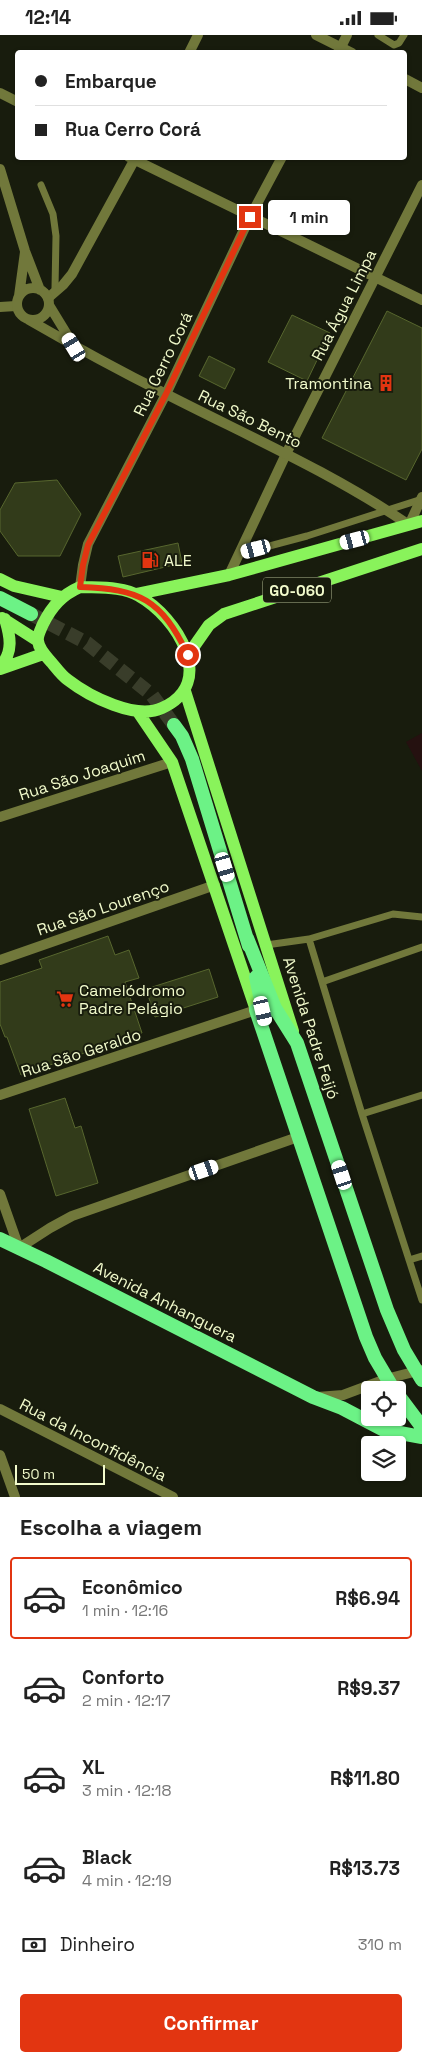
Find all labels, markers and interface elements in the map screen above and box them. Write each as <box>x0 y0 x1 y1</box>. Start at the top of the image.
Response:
text: 12:14 <box>25 5 71 30</box>
text: Embarque <box>65 69 157 94</box>
text: Rua Cerro Corá <box>65 117 201 142</box>
callout: 1 min <box>268 199 350 235</box>
route end <box>239 206 261 228</box>
text: 1 min <box>289 207 329 228</box>
street label: Rua Água Limpa <box>307 246 381 364</box>
street label: Rua Cerro Corá <box>129 308 197 420</box>
car <box>59 330 88 364</box>
place label: Tramontina <box>285 373 372 394</box>
building icon: Tramontina <box>376 373 396 393</box>
street label: Rua São Bento <box>195 385 305 453</box>
car <box>338 529 371 551</box>
car <box>239 538 272 560</box>
fuel station icon: ALE <box>140 550 160 570</box>
place label: ALE <box>164 550 192 571</box>
road number: GO-060 <box>263 577 331 603</box>
route start <box>177 644 199 666</box>
street label: Rua São Joaquim <box>16 745 148 805</box>
car <box>213 850 236 884</box>
street label: Rua São Lourenço <box>34 875 172 941</box>
street label: Avenida Padre Feijó <box>278 954 344 1102</box>
place label: Camelódromo Padre Pelágio <box>79 980 185 1019</box>
supermarket icon: Camelódromo Padre Pelágio <box>55 989 75 1009</box>
car <box>252 995 273 1027</box>
street label: Rua São Geraldo <box>18 1024 144 1082</box>
car <box>187 1158 220 1182</box>
car <box>330 1158 353 1192</box>
street label: Avenida Anhanguera <box>90 1257 240 1347</box>
map controls <box>361 1381 406 1481</box>
button: locate <box>361 1381 406 1426</box>
street label: Rua da Inconfidência <box>16 1394 170 1486</box>
button: layers <box>361 1436 406 1481</box>
scale bar <box>15 1462 105 1485</box>
text: 50 m <box>22 1465 55 1483</box>
text: Escolha a viagem <box>20 1513 202 1541</box>
text: Econômico <box>82 1575 183 1600</box>
icon: car <box>22 1576 67 1621</box>
text: R$6.94 <box>335 1586 400 1611</box>
text: 1 min · 12:16 <box>82 1600 168 1621</box>
text: Conforto <box>82 1665 164 1690</box>
icon: car <box>22 1666 67 1711</box>
text: R$9.37 <box>337 1676 400 1701</box>
text: 2 min · 12:17 <box>82 1690 171 1711</box>
text: XL <box>82 1755 105 1780</box>
icon: car <box>22 1756 67 1801</box>
text: R$11.80 <box>330 1766 400 1791</box>
text: 3 min · 12:18 <box>82 1780 172 1801</box>
text: Black <box>82 1845 132 1870</box>
icon: car <box>22 1846 67 1891</box>
text: R$13.73 <box>329 1856 400 1881</box>
text: 4 min · 12:19 <box>82 1870 172 1891</box>
icon: cash <box>20 1931 48 1959</box>
text: Dinheiro <box>60 1932 135 1957</box>
text: 310 m <box>358 1934 402 1955</box>
button: Confirmar <box>20 1994 402 2052</box>

